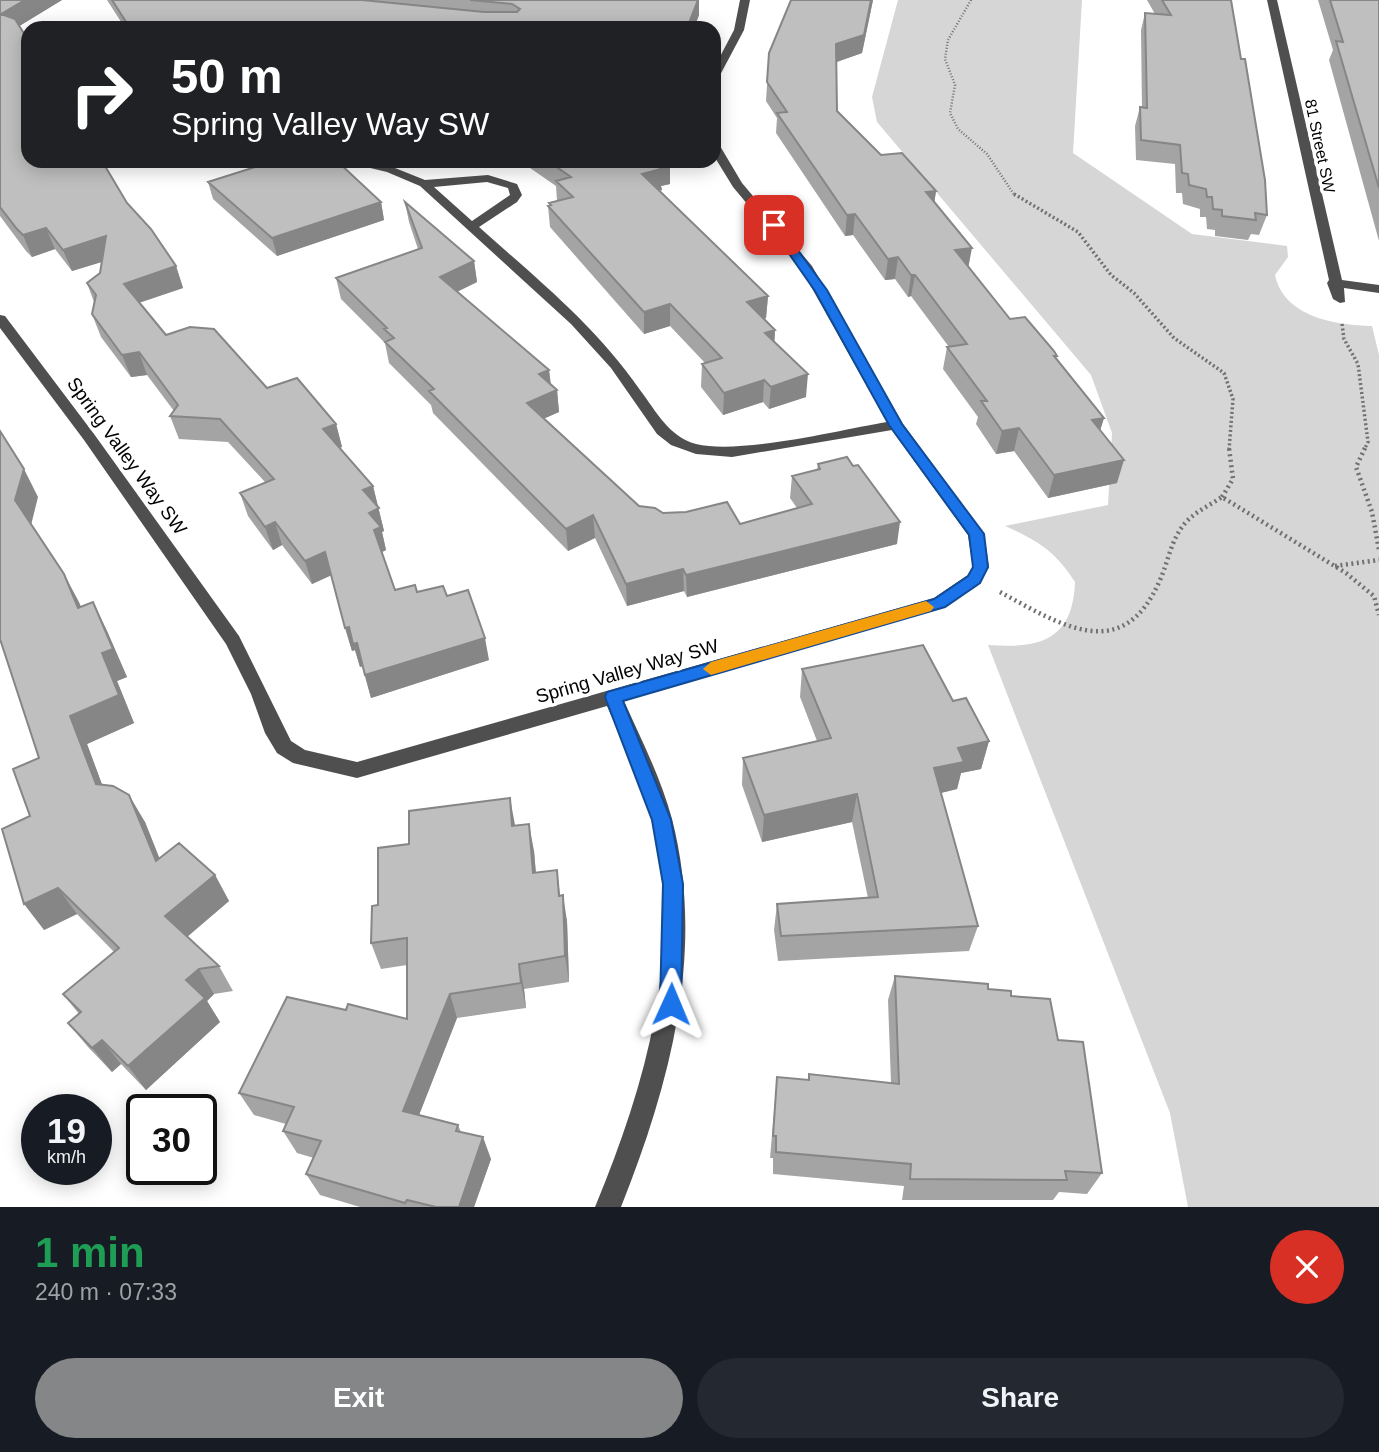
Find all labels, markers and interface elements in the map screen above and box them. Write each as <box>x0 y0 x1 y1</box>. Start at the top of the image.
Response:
icon: right <box>56 49 147 140</box>
text: 50 m <box>171 49 283 103</box>
street label: 81 Street SW <box>1302 98 1338 195</box>
text: Spring Valley Way SW <box>171 106 489 142</box>
pin <box>744 195 804 255</box>
icon: arrive <box>755 206 793 244</box>
street label: Spring Valley Way SW <box>63 373 191 539</box>
street label: Spring Valley Way SW <box>533 635 721 707</box>
position arrow <box>634 967 708 1041</box>
speed limit sign: 30 <box>126 1094 217 1185</box>
text: 19 <box>47 1111 86 1150</box>
text: km/h <box>47 1147 86 1167</box>
text: 1 min <box>35 1229 145 1276</box>
button: close <box>1270 1230 1344 1304</box>
text: 240 m · 07:33 <box>35 1279 177 1305</box>
button: Exit <box>35 1358 683 1438</box>
button: Share <box>697 1358 1344 1438</box>

